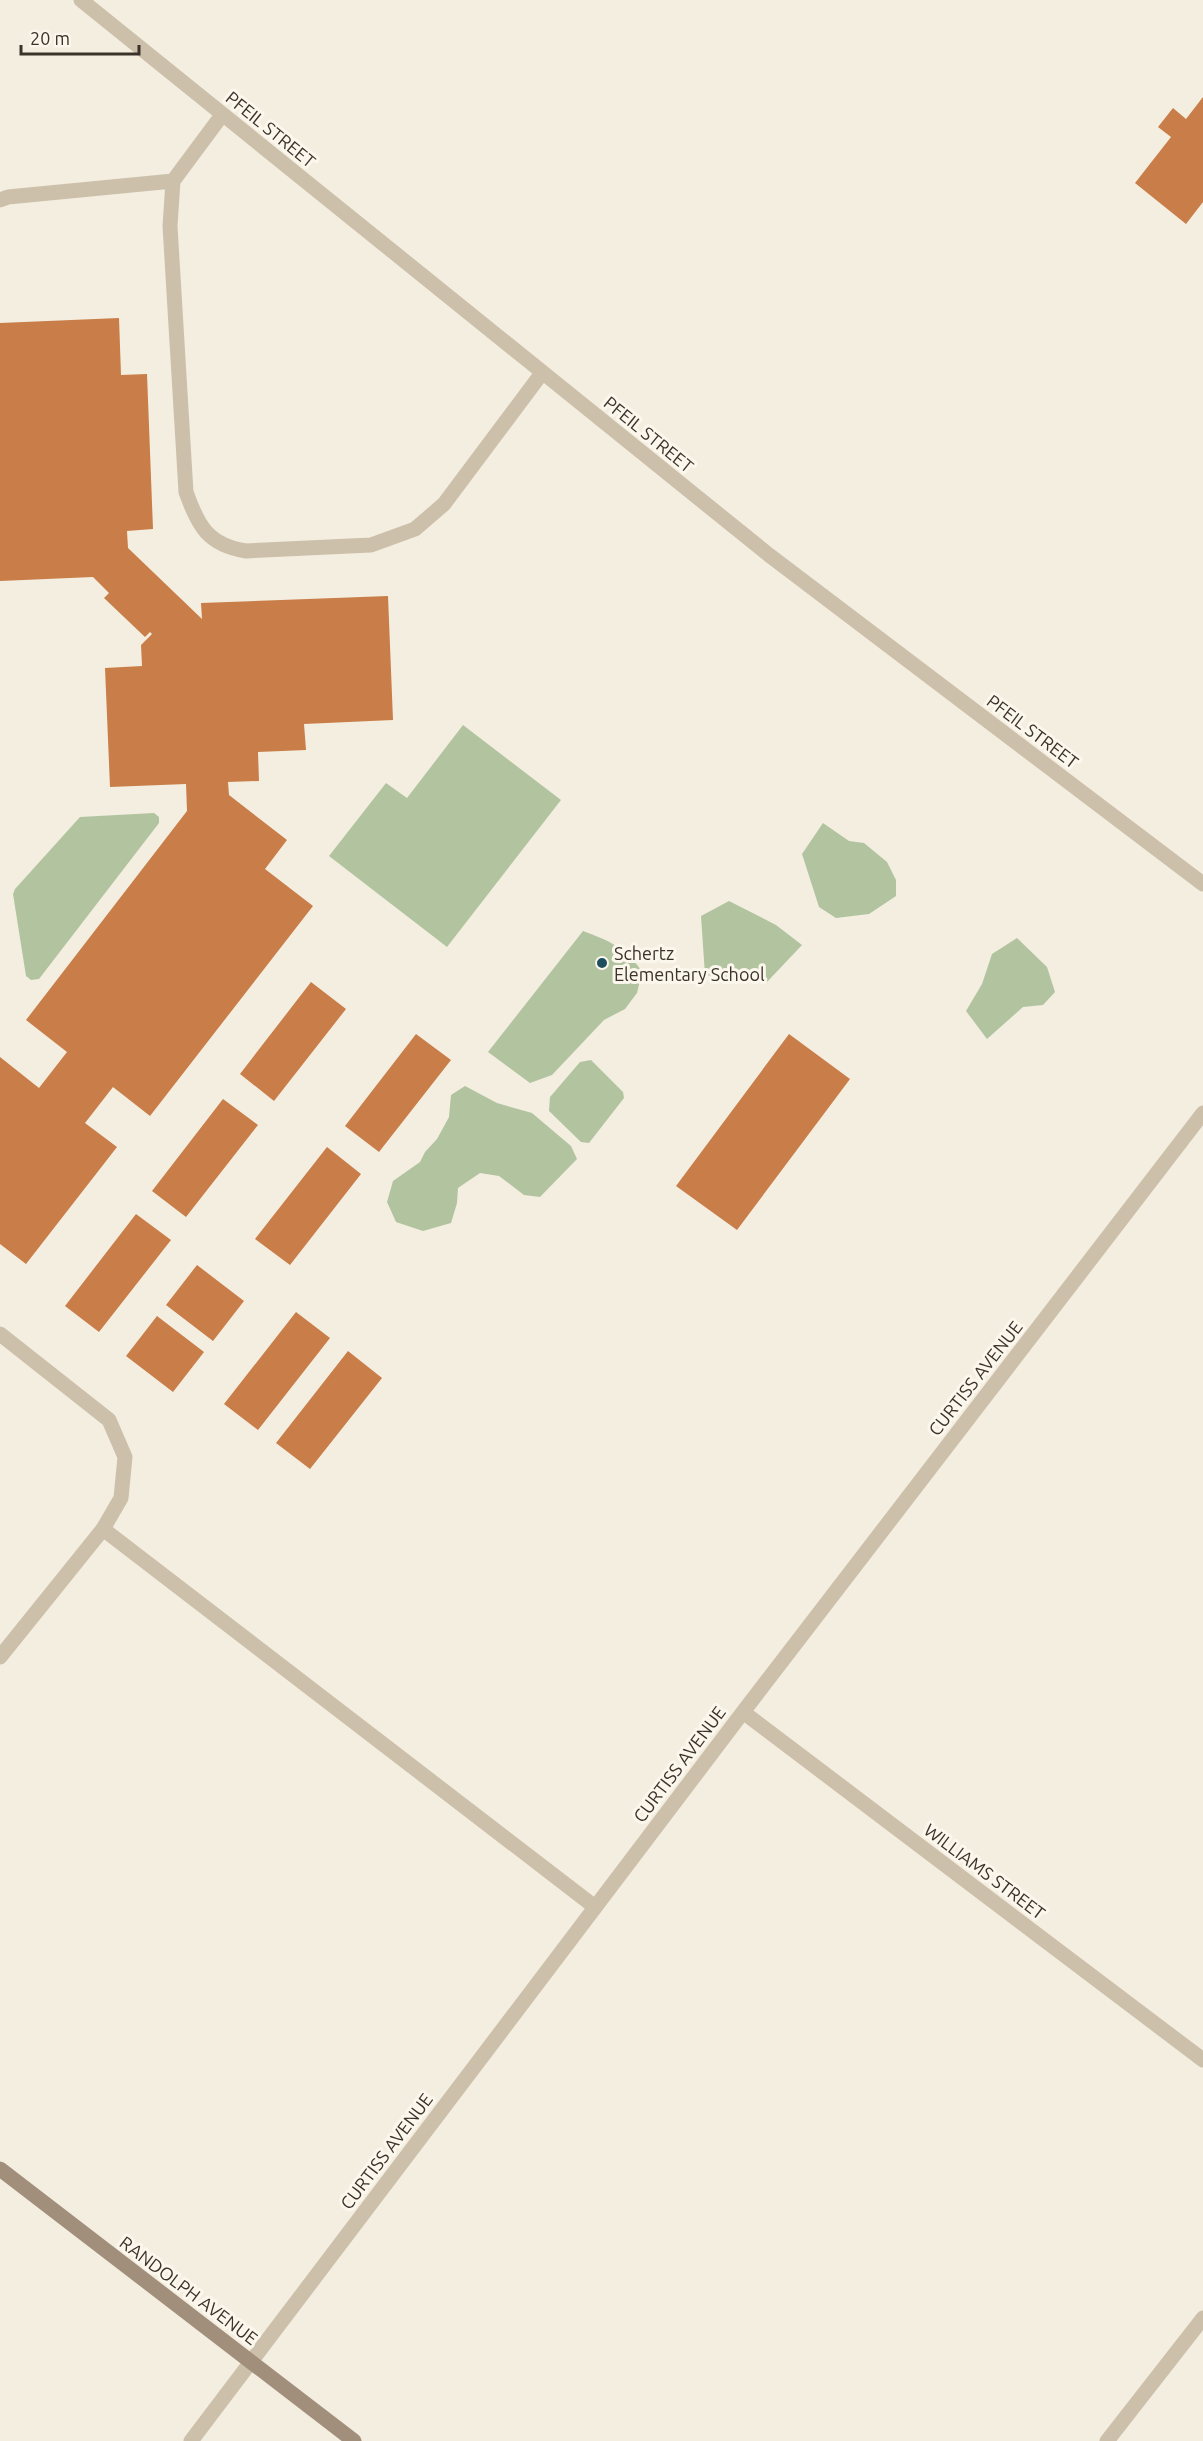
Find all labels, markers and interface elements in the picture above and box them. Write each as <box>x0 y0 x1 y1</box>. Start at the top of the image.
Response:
scale bar <box>21 18 140 56</box>
text: 20 m <box>30 28 70 48</box>
street label: PFEIL STREET <box>222 87 320 171</box>
street label: PFEIL STREET <box>600 392 698 476</box>
street label: PFEIL STREET <box>983 690 1083 772</box>
place label: Schertz Elementary School <box>614 943 765 984</box>
marker: Schertz Elementary School <box>595 956 609 970</box>
street label: CURTISS AVENUE <box>924 1317 1026 1439</box>
street label: CURTISS AVENUE <box>629 1702 729 1826</box>
street label: WILLIAMS STREET <box>921 1819 1049 1923</box>
street label: CURTISS AVENUE <box>336 2089 436 2213</box>
street label: RANDOLPH AVENUE <box>116 2232 262 2348</box>

